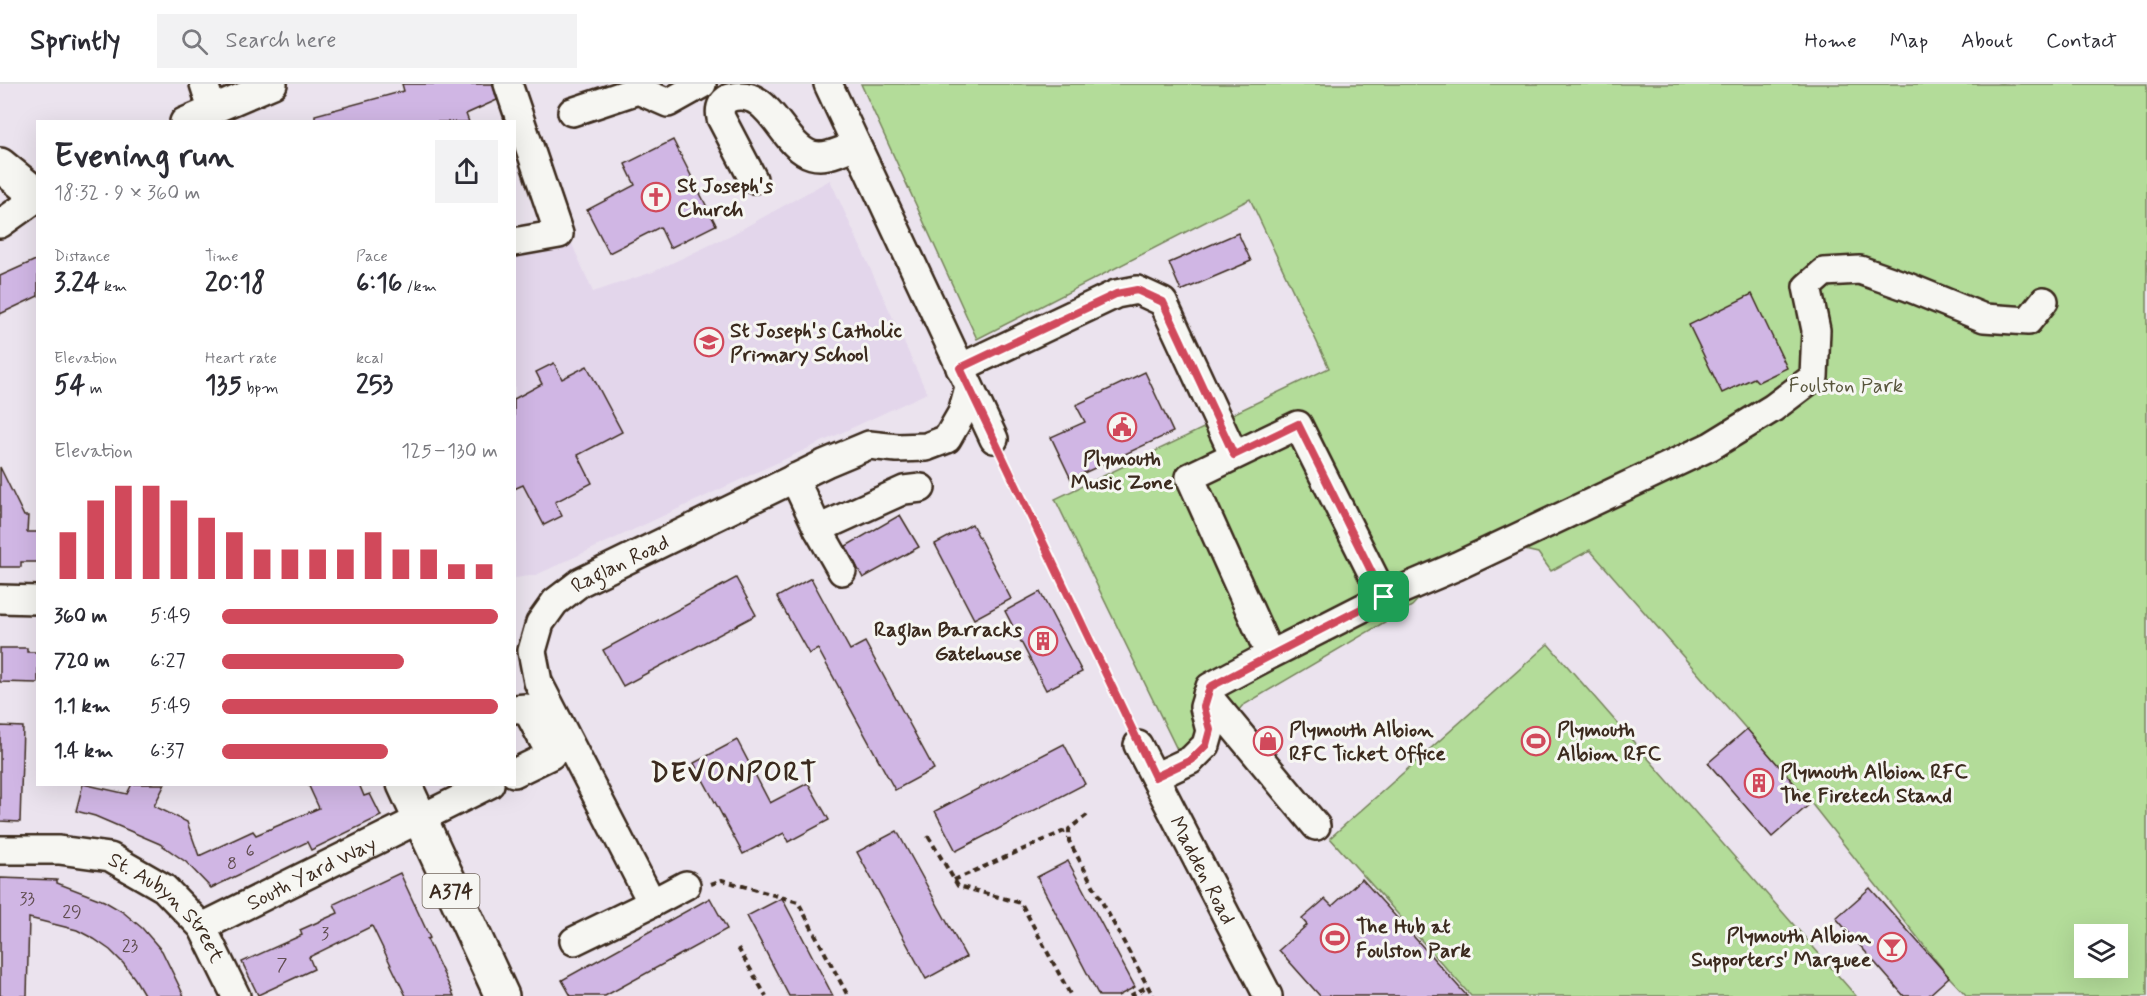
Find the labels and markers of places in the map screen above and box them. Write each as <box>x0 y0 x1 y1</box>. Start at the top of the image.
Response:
place label: St Joseph's Church <box>677 172 774 224</box>
church icon: St Joseph's Church <box>640 181 672 213</box>
place label: St Joseph's Catholic Primary School <box>730 317 903 369</box>
school or university icon: St Joseph's Catholic Primary School <box>693 326 725 358</box>
public building icon: Plymouth Music Zone <box>1106 411 1138 443</box>
place label: Plymouth Music Zone <box>1071 445 1174 497</box>
pin <box>1358 571 1409 622</box>
place label: Raglan Barracks Gatehouse <box>874 616 1023 668</box>
building icon: Raglan Barracks Gatehouse <box>1027 625 1059 657</box>
place label: Plymouth Albion RFC Ticket Office <box>1289 716 1446 768</box>
place label: Plymouth Albion RFC <box>1557 716 1662 768</box>
shop icon: Plymouth Albion RFC Ticket Office <box>1252 725 1284 757</box>
sports icon: Plymouth Albion RFC <box>1520 725 1552 757</box>
place label: Plymouth Albion RFC The Firetech Stand <box>1780 758 1968 810</box>
building icon: Plymouth Albion RFC The Firetech Stand <box>1743 767 1775 799</box>
place label: The Hub at Foulston Park <box>1356 913 1471 965</box>
sports icon: The Hub at Foulston Park <box>1319 922 1351 954</box>
place label: Plymouth Albion Supporters' Marquee <box>1691 922 1872 974</box>
bar icon: Plymouth Albion Supporters' Marquee <box>1876 931 1908 963</box>

